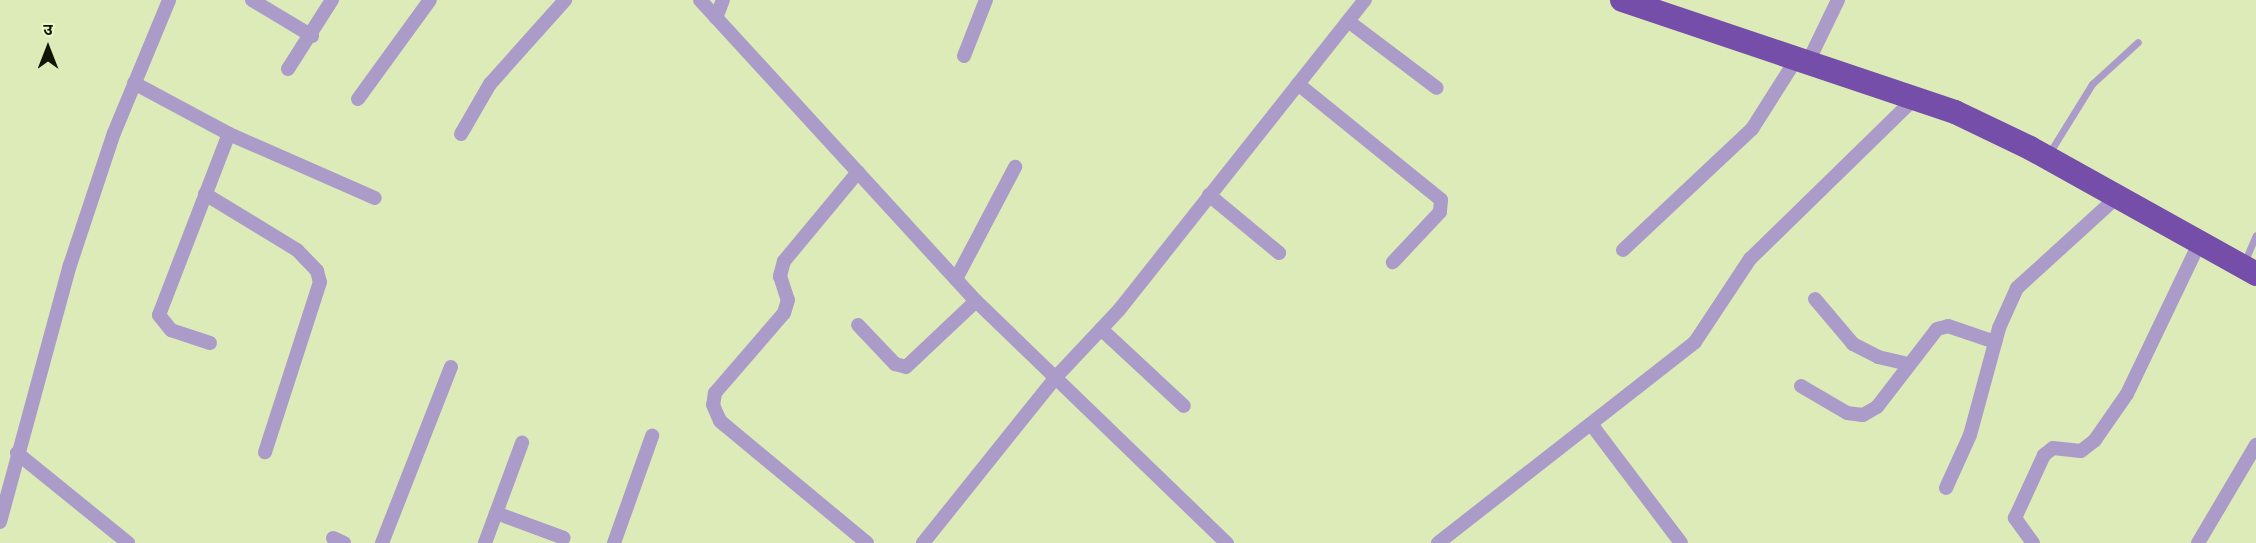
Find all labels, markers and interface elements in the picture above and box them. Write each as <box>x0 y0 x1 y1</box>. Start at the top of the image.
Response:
north arrow <box>18 18 78 78</box>
text: उ <box>43 18 53 42</box>

